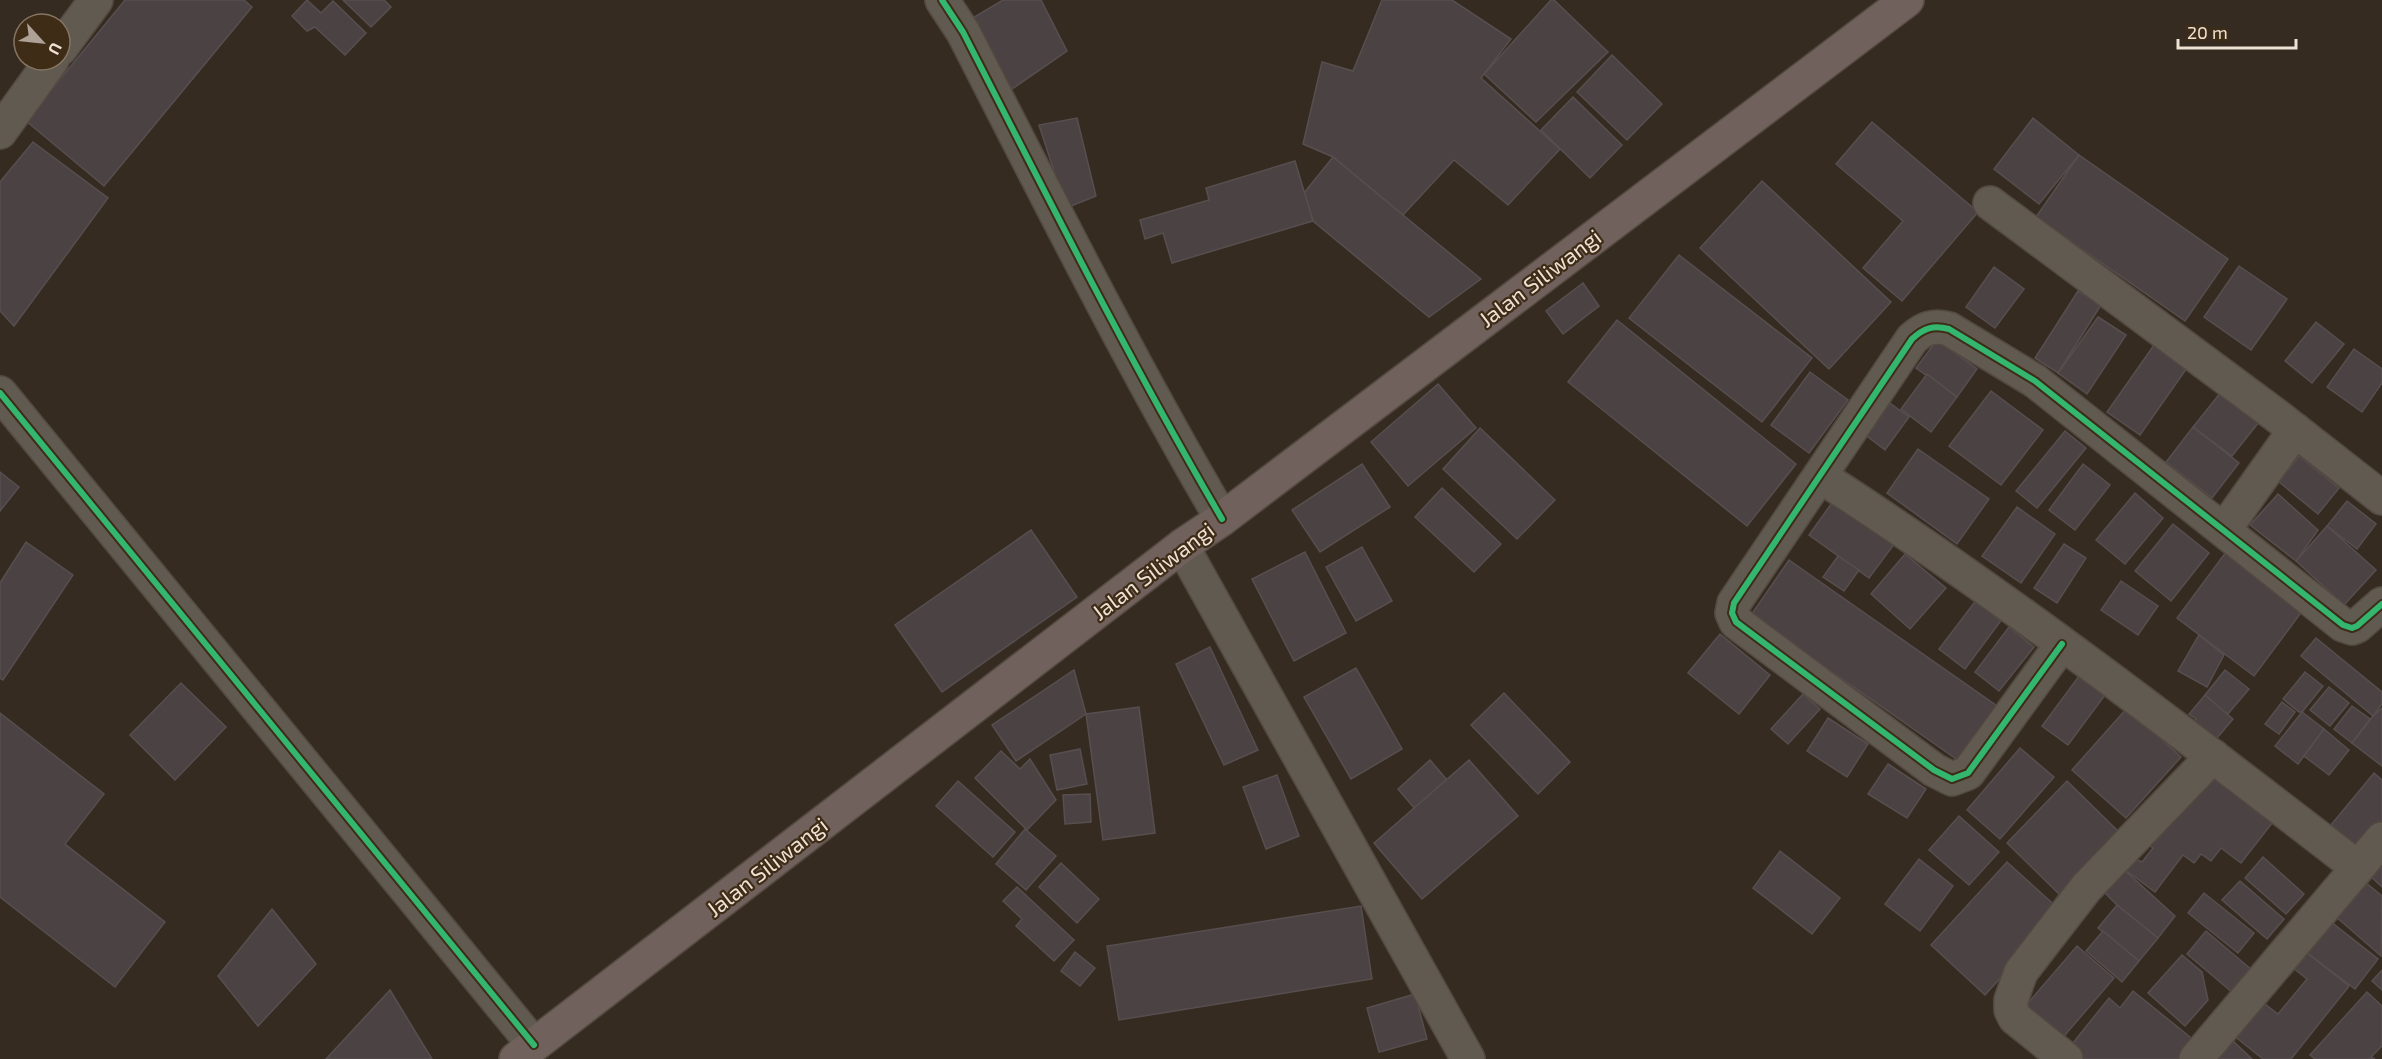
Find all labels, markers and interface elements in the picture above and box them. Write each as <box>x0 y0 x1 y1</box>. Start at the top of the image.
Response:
north arrow <box>12 12 72 72</box>
scale bar <box>2178 12 2296 50</box>
text: 20 m <box>2187 21 2228 43</box>
text: U <box>45 40 67 58</box>
street label: Jalan Siliwangi <box>1473 223 1606 332</box>
street label: Jalan Siliwangi <box>1086 516 1219 625</box>
street label: Jalan Siliwangi <box>701 811 832 921</box>

